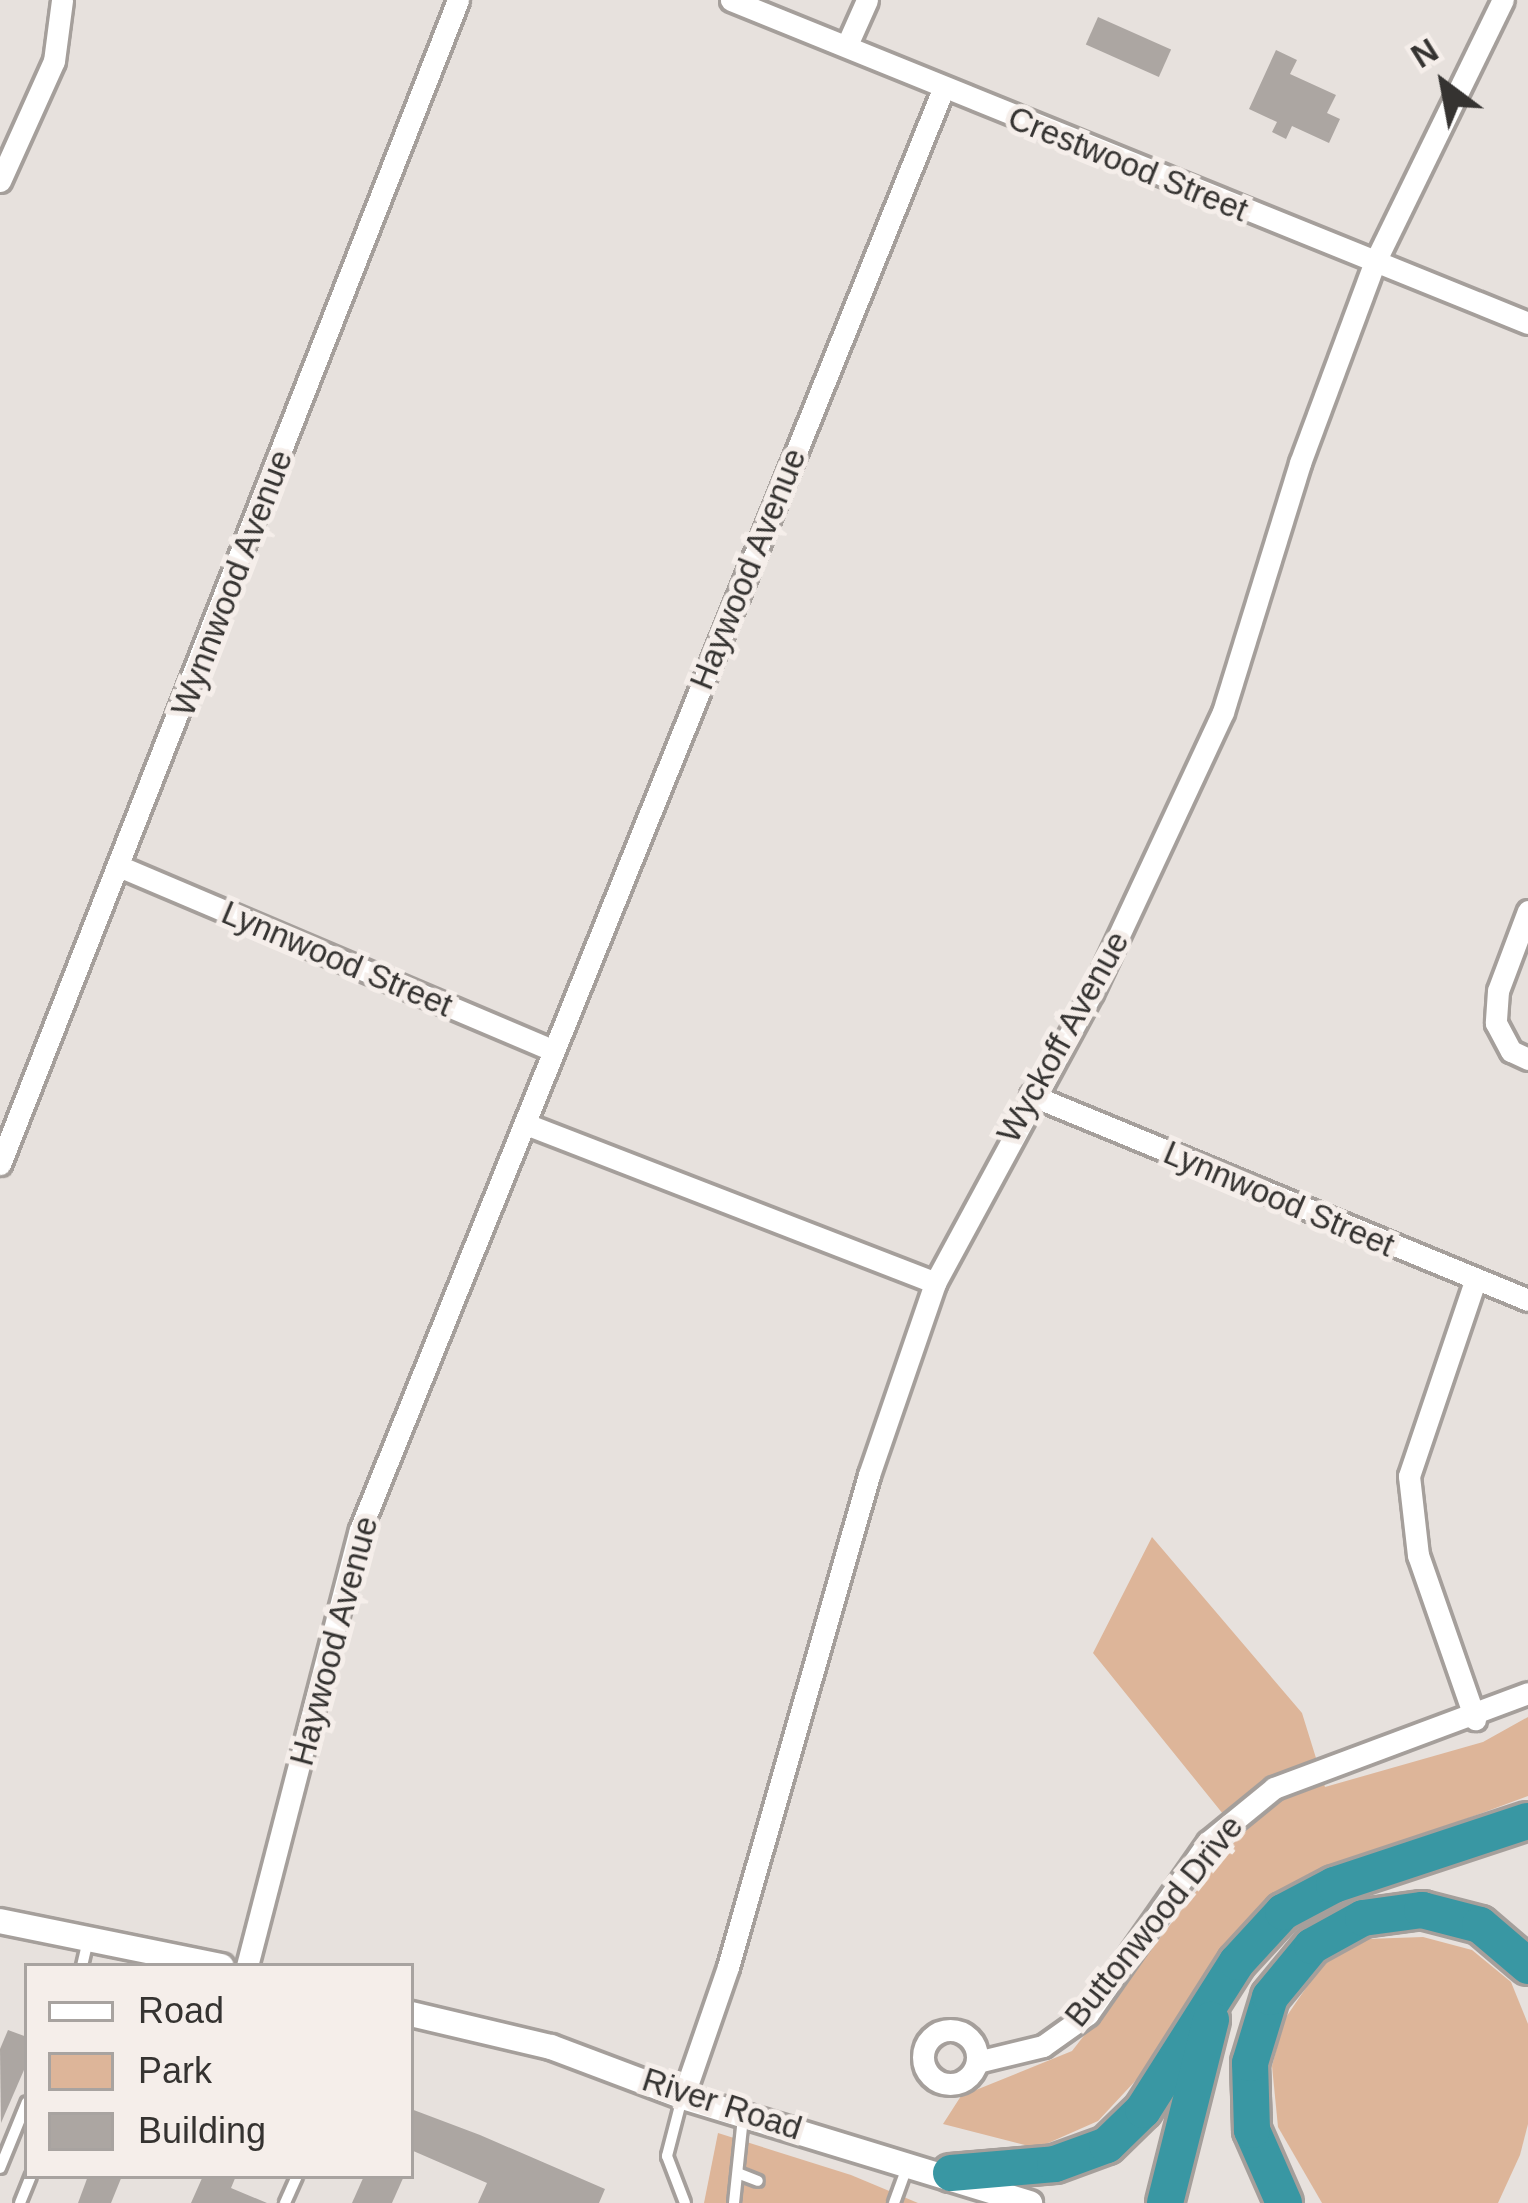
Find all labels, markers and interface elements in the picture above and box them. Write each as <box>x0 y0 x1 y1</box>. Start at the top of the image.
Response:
north arrow <box>1384 24 1504 144</box>
text: N <box>1405 31 1445 75</box>
street label: Crestwood Street <box>1002 98 1254 230</box>
street label: Haywood Avenue <box>681 442 815 696</box>
street label: Wynnwood Avenue <box>163 444 301 722</box>
street label: Lynnwood Street <box>216 893 458 1025</box>
street label: Wyckoff Avenue <box>988 924 1138 1150</box>
street label: Lynnwood Street <box>1158 1133 1400 1265</box>
street label: Haywood Avenue <box>281 1511 387 1771</box>
street label: Buttonwood Drive <box>1057 1807 1251 2035</box>
legend <box>24 1963 414 2179</box>
text: Road <box>138 1990 224 2031</box>
text: Park <box>138 2050 212 2091</box>
street label: River Road <box>637 2060 807 2148</box>
text: Building <box>138 2110 266 2151</box>

